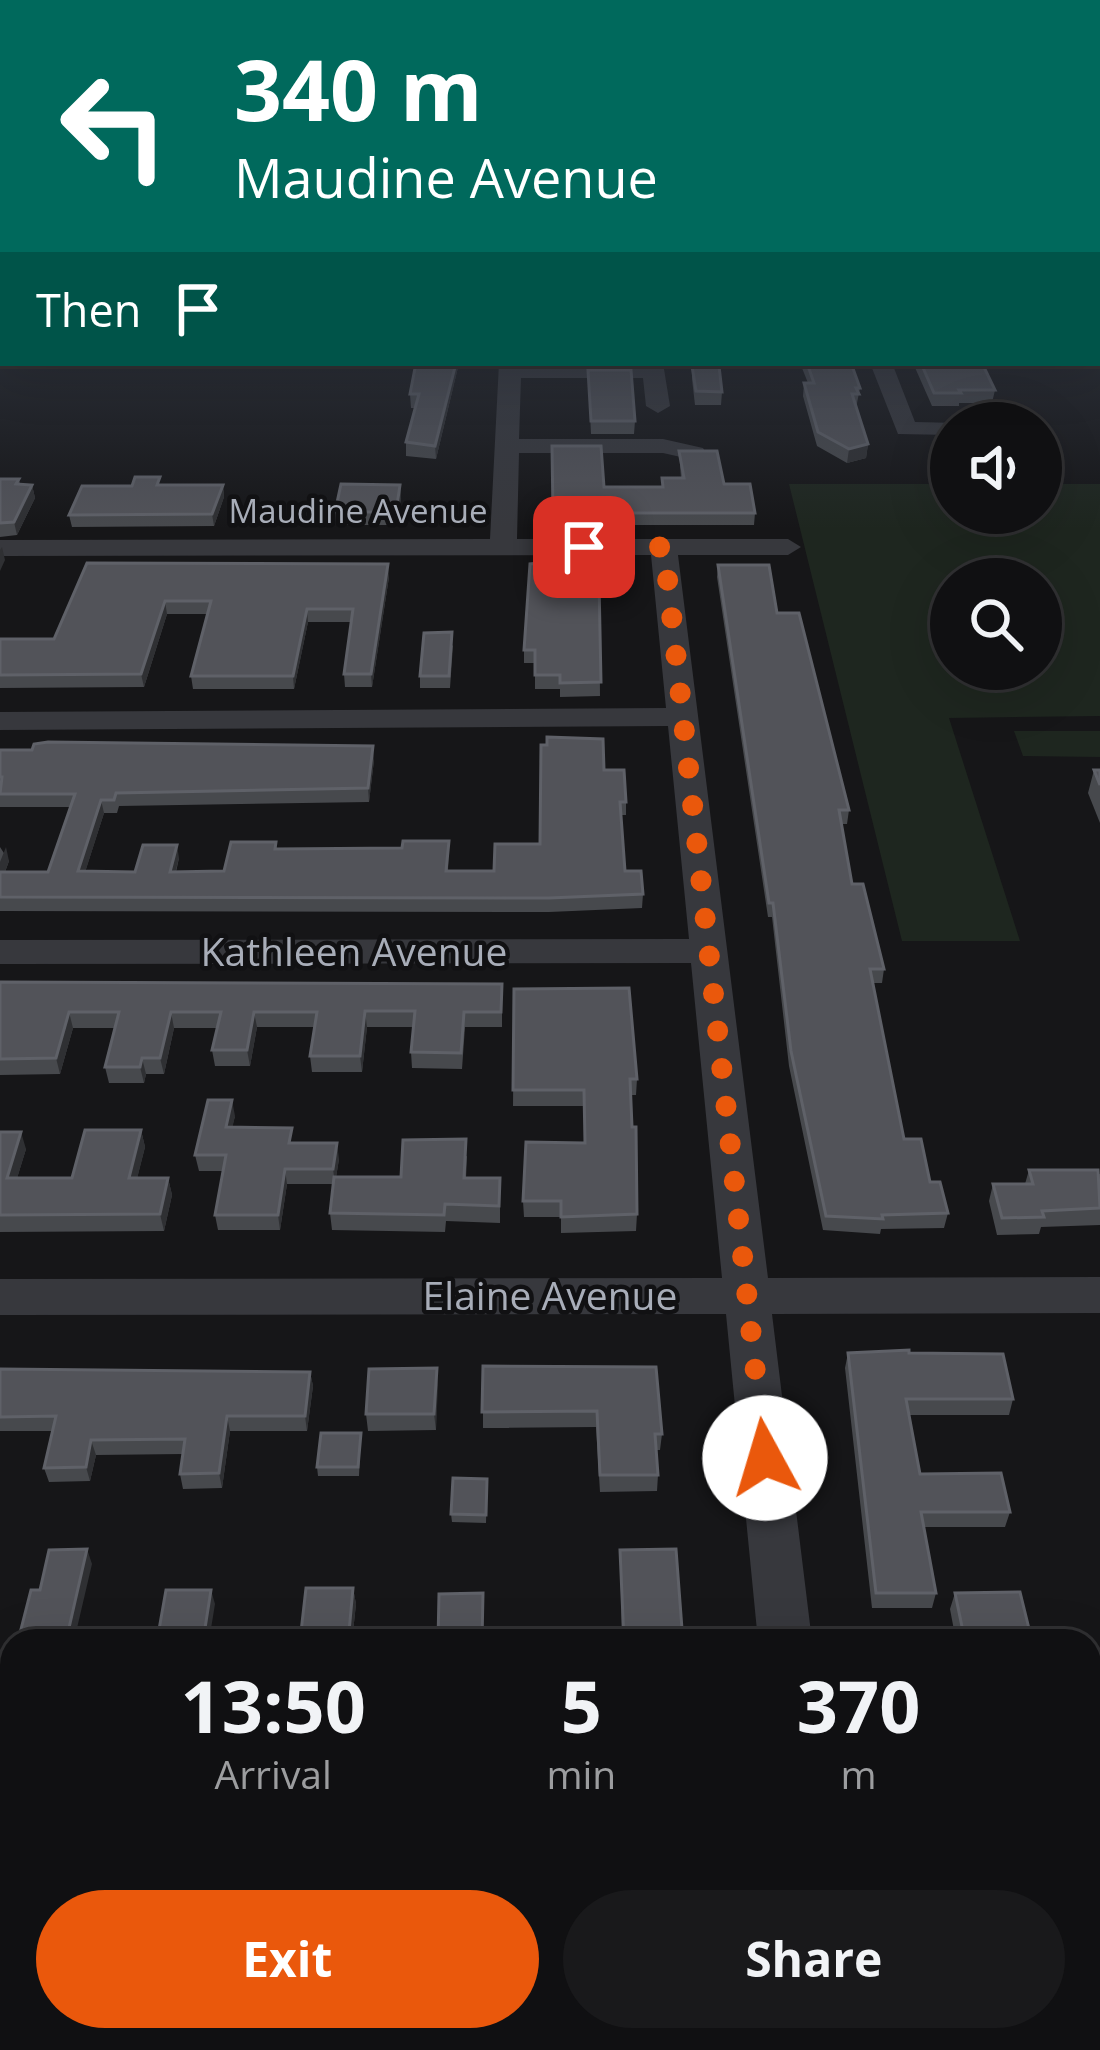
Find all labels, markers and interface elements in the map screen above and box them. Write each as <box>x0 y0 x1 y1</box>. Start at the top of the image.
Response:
text: 340 m <box>234 31 482 146</box>
icon: left <box>36 48 192 204</box>
text: Maudine Avenue <box>234 140 658 214</box>
icon: arrive <box>165 276 231 342</box>
text: Then <box>36 279 141 340</box>
map controls <box>930 402 1062 690</box>
button: sound <box>930 402 1062 534</box>
street label: Maudine Avenue <box>228 488 488 533</box>
pin <box>533 496 635 598</box>
icon: arrive <box>551 514 617 580</box>
button: search <box>930 558 1062 690</box>
street label: Kathleen Avenue <box>201 924 507 977</box>
street label: Elaine Avenue <box>423 1268 677 1321</box>
position arrow <box>702 1395 828 1521</box>
text: 13:50 <box>181 1656 366 1754</box>
text: 5 <box>561 1656 602 1754</box>
text: 370 <box>797 1656 920 1754</box>
text: Arrival <box>215 1747 332 1800</box>
text: min <box>546 1747 616 1800</box>
text: m <box>841 1747 877 1800</box>
button: Exit <box>36 1890 539 2028</box>
button: Share <box>563 1890 1065 2028</box>

